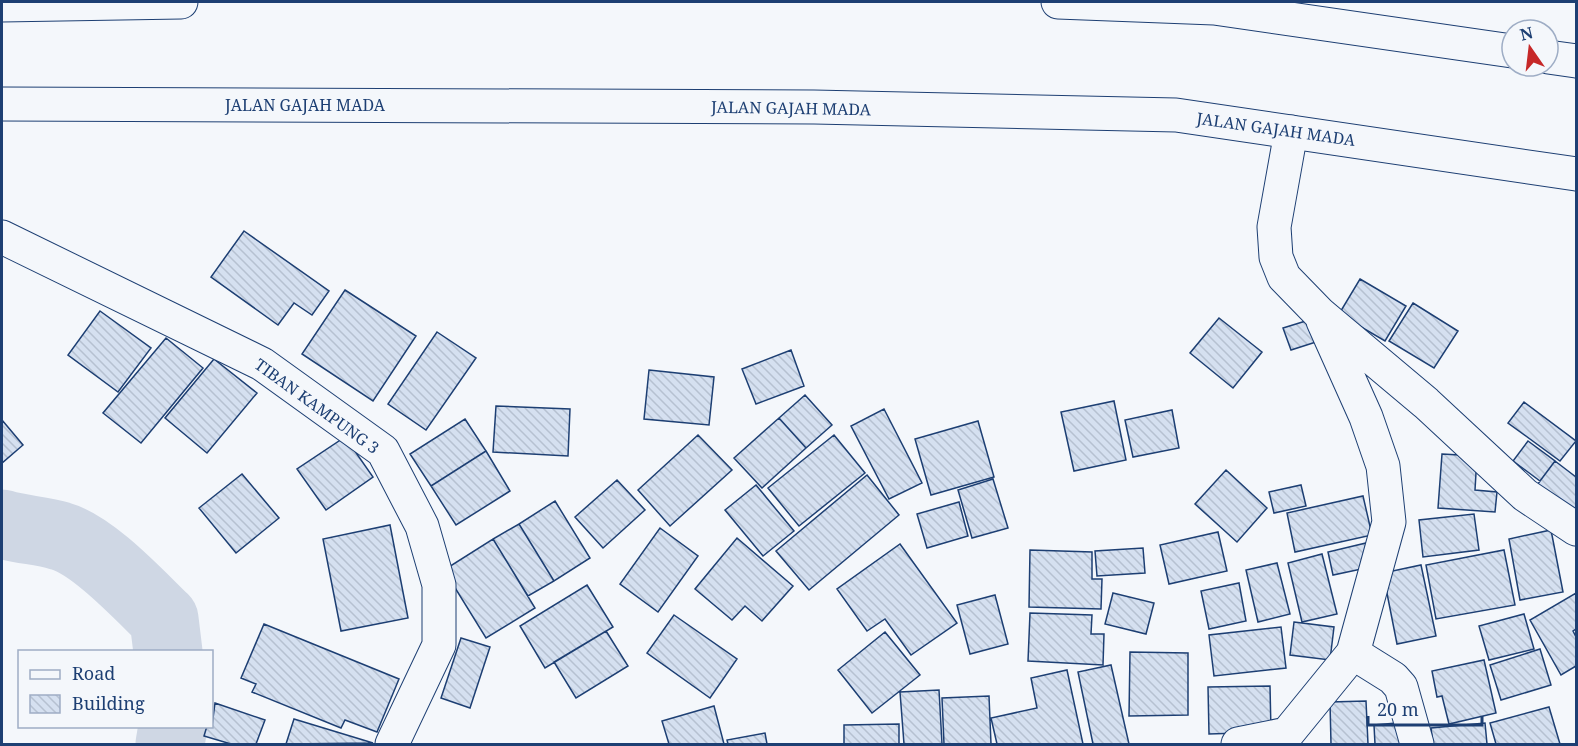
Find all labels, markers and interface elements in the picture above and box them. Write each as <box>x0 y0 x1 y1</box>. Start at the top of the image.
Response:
north arrow <box>1500 18 1560 78</box>
text: N <box>1518 21 1536 46</box>
street label: JALAN GAJAH MADA <box>224 94 386 116</box>
street label: JALAN GAJAH MADA <box>710 96 872 120</box>
street label: JALAN GAJAH MADA <box>1194 107 1357 151</box>
street label: TIBAN KAMPUNG 3 <box>250 353 384 459</box>
legend <box>18 650 213 728</box>
text: Road <box>72 661 115 685</box>
scale bar <box>1368 689 1482 727</box>
text: Building <box>72 691 145 715</box>
text: 20 m <box>1377 697 1419 721</box>

